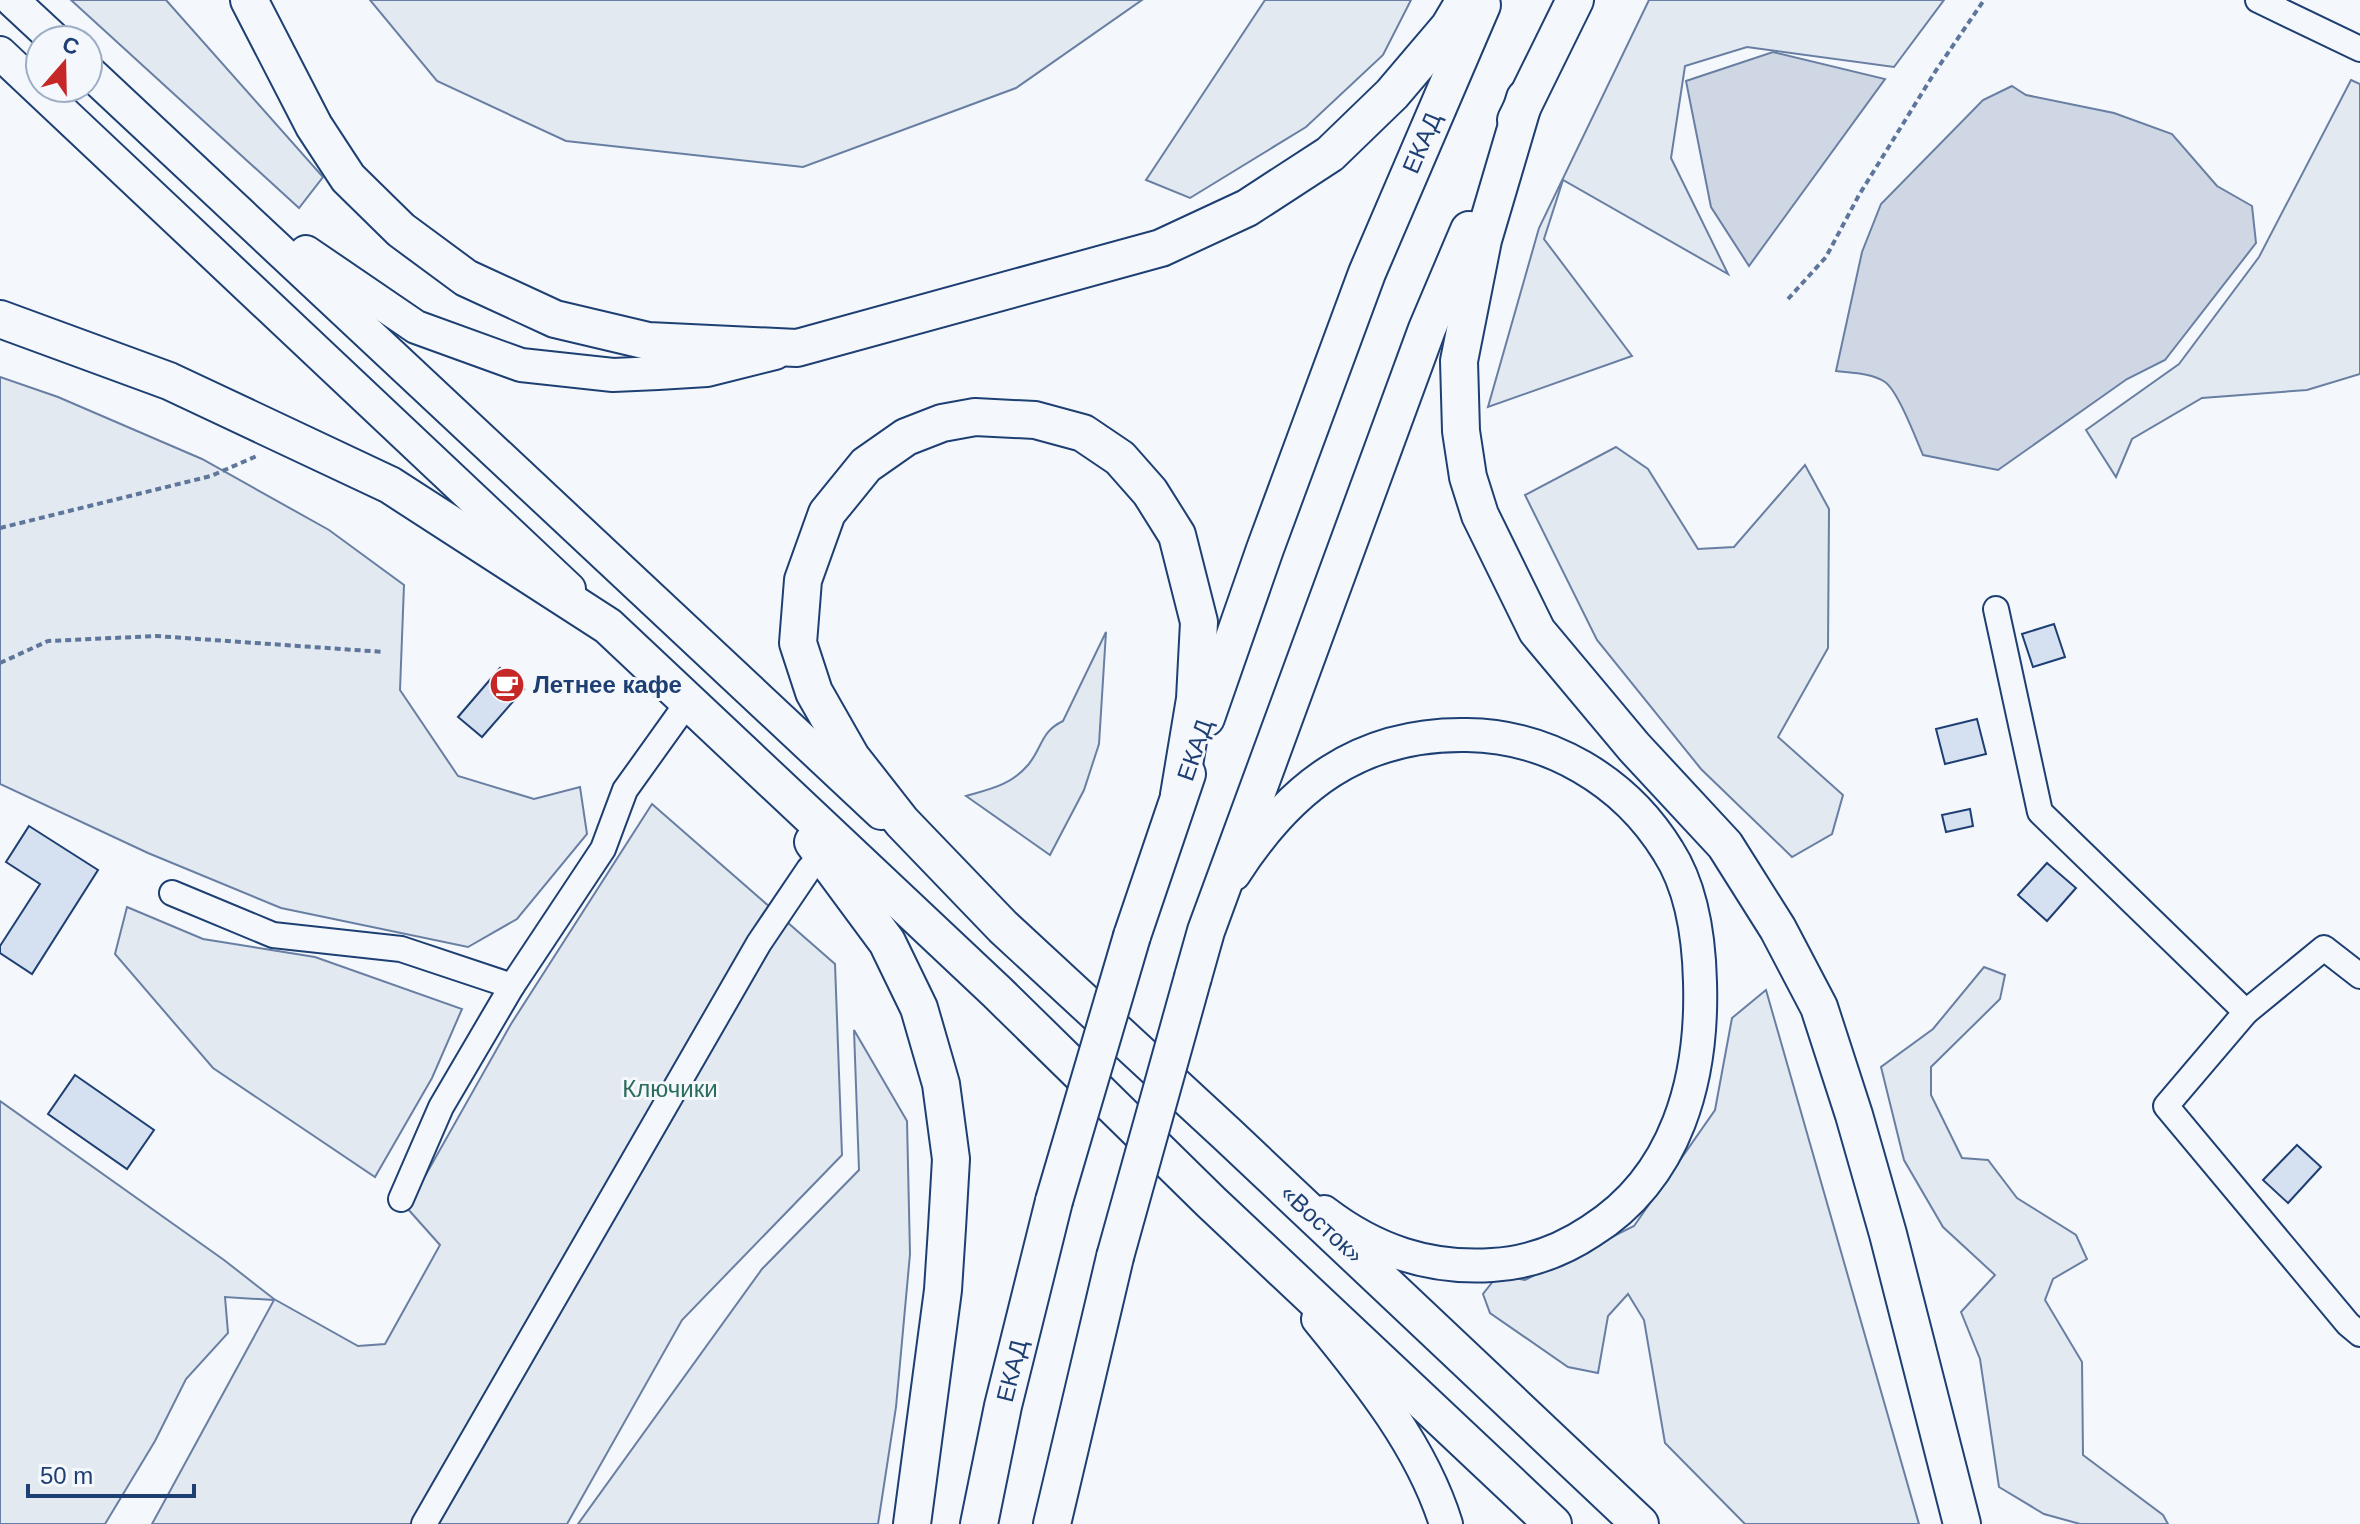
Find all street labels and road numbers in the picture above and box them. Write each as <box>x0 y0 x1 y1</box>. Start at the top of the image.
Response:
street label: ЕКАД <box>1397 109 1446 177</box>
street label: ЕКАД <box>1171 716 1218 784</box>
street label: «Восток» <box>1276 1179 1369 1269</box>
street label: ЕКАД <box>991 1337 1032 1405</box>

